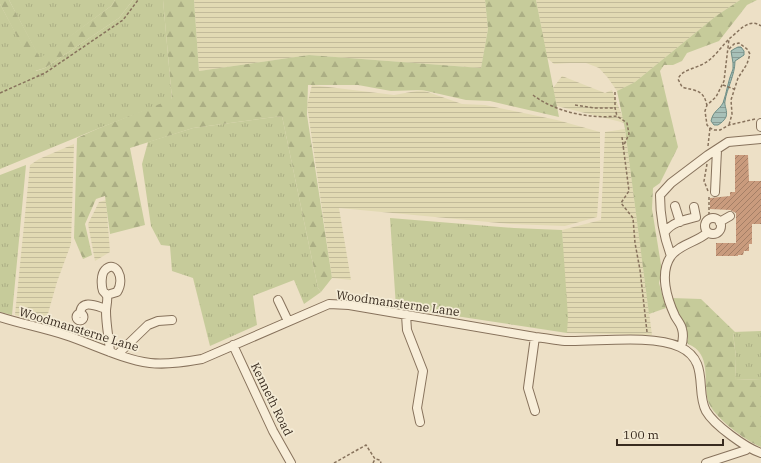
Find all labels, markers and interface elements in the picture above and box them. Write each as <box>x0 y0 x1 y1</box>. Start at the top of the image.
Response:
street label: Woodmansterne Lane <box>335 287 461 319</box>
street label: Woodmansterne Lane <box>17 304 141 354</box>
street label: Kenneth Road <box>248 360 296 438</box>
scale bar <box>617 421 723 447</box>
text: 100 m <box>623 427 659 442</box>

